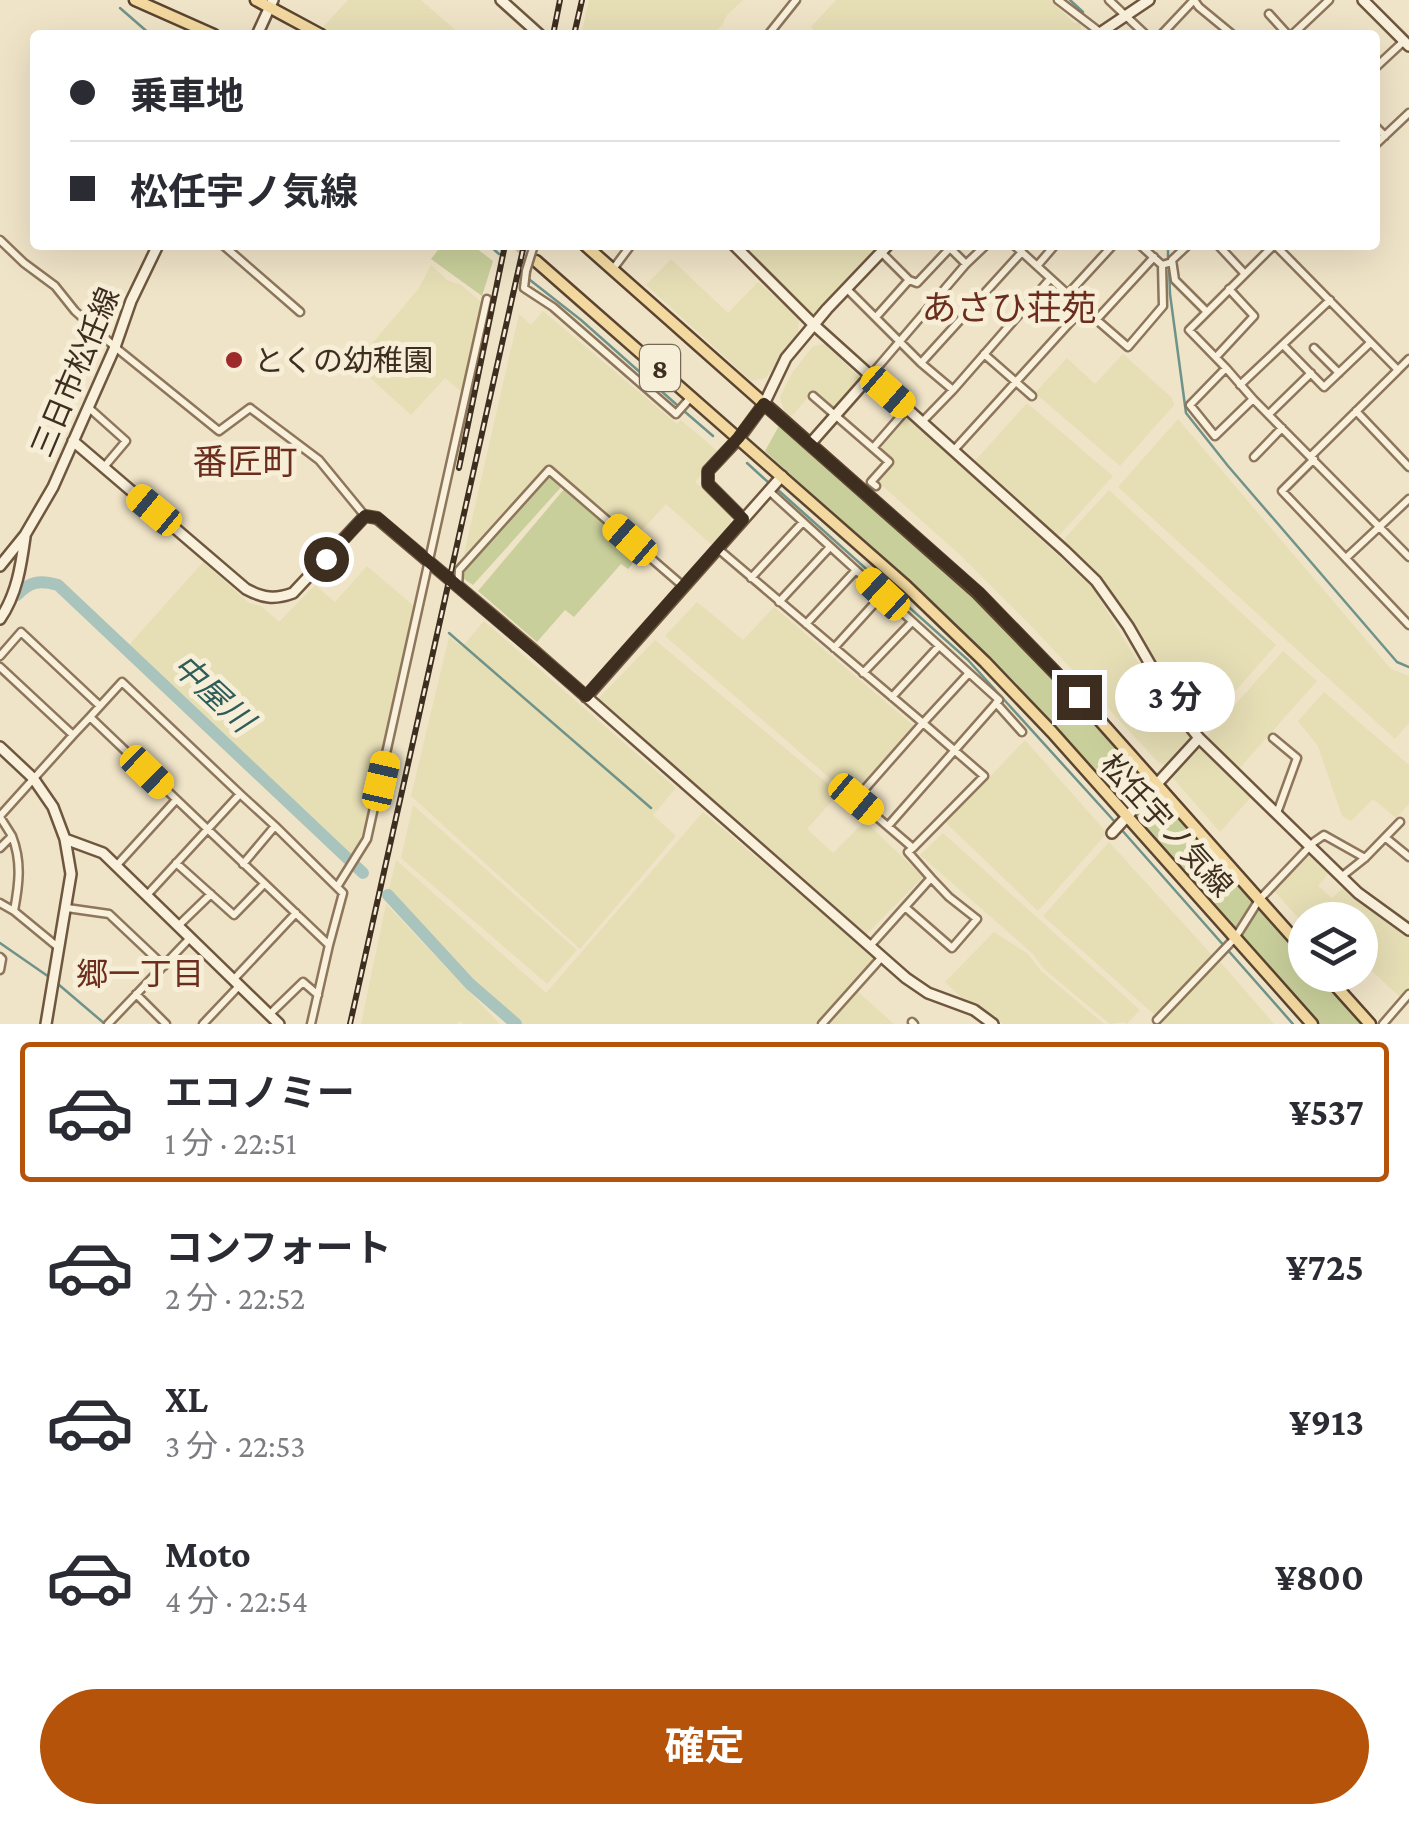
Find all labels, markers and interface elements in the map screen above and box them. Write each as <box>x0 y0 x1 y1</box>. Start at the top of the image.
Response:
text: 乗車地 <box>130 75 244 117</box>
text: 松任宇ノ気線 <box>130 171 358 213</box>
street label: 三日市松任線 <box>25 283 125 461</box>
district label: あさひ荘苑 <box>921 289 1097 328</box>
place label: とくの幼稚園 <box>254 344 433 377</box>
road number: 8 <box>640 345 680 391</box>
marker: とくの幼稚園 <box>223 349 245 371</box>
car <box>856 361 920 423</box>
district label: 番匠町 <box>192 443 298 482</box>
car <box>121 479 187 541</box>
car <box>598 509 662 571</box>
route start <box>304 537 349 582</box>
car <box>851 563 915 625</box>
water label: 中屋川 <box>166 647 263 741</box>
callout: 3 分 <box>1114 662 1234 732</box>
route end <box>1057 675 1102 720</box>
text: 3 分 <box>1148 679 1202 715</box>
car <box>115 740 179 804</box>
street label: 松任宇ノ気線 <box>1095 747 1239 903</box>
car <box>360 748 402 814</box>
car <box>823 768 889 830</box>
map controls <box>1288 902 1378 992</box>
button: layers <box>1288 902 1378 992</box>
district label: 郷一丁目 <box>76 956 204 992</box>
icon: car <box>45 1067 135 1157</box>
text: エコノミー <box>165 1072 355 1114</box>
text: ¥537 <box>1289 1091 1364 1133</box>
text: 1 分 · 22:51 <box>165 1125 297 1161</box>
icon: car <box>45 1222 135 1312</box>
text: コンフォート <box>165 1227 392 1269</box>
text: ¥725 <box>1286 1246 1364 1288</box>
text: 2 分 · 22:52 <box>165 1280 305 1316</box>
icon: car <box>45 1377 135 1467</box>
text: XL <box>165 1378 208 1420</box>
text: ¥913 <box>1289 1401 1364 1443</box>
text: 3 分 · 22:53 <box>165 1428 305 1464</box>
icon: car <box>45 1532 135 1622</box>
text: Moto <box>165 1533 251 1575</box>
text: ¥800 <box>1275 1556 1364 1598</box>
text: 4 分 · 22:54 <box>165 1583 308 1619</box>
button: 確定 <box>40 1689 1369 1804</box>

